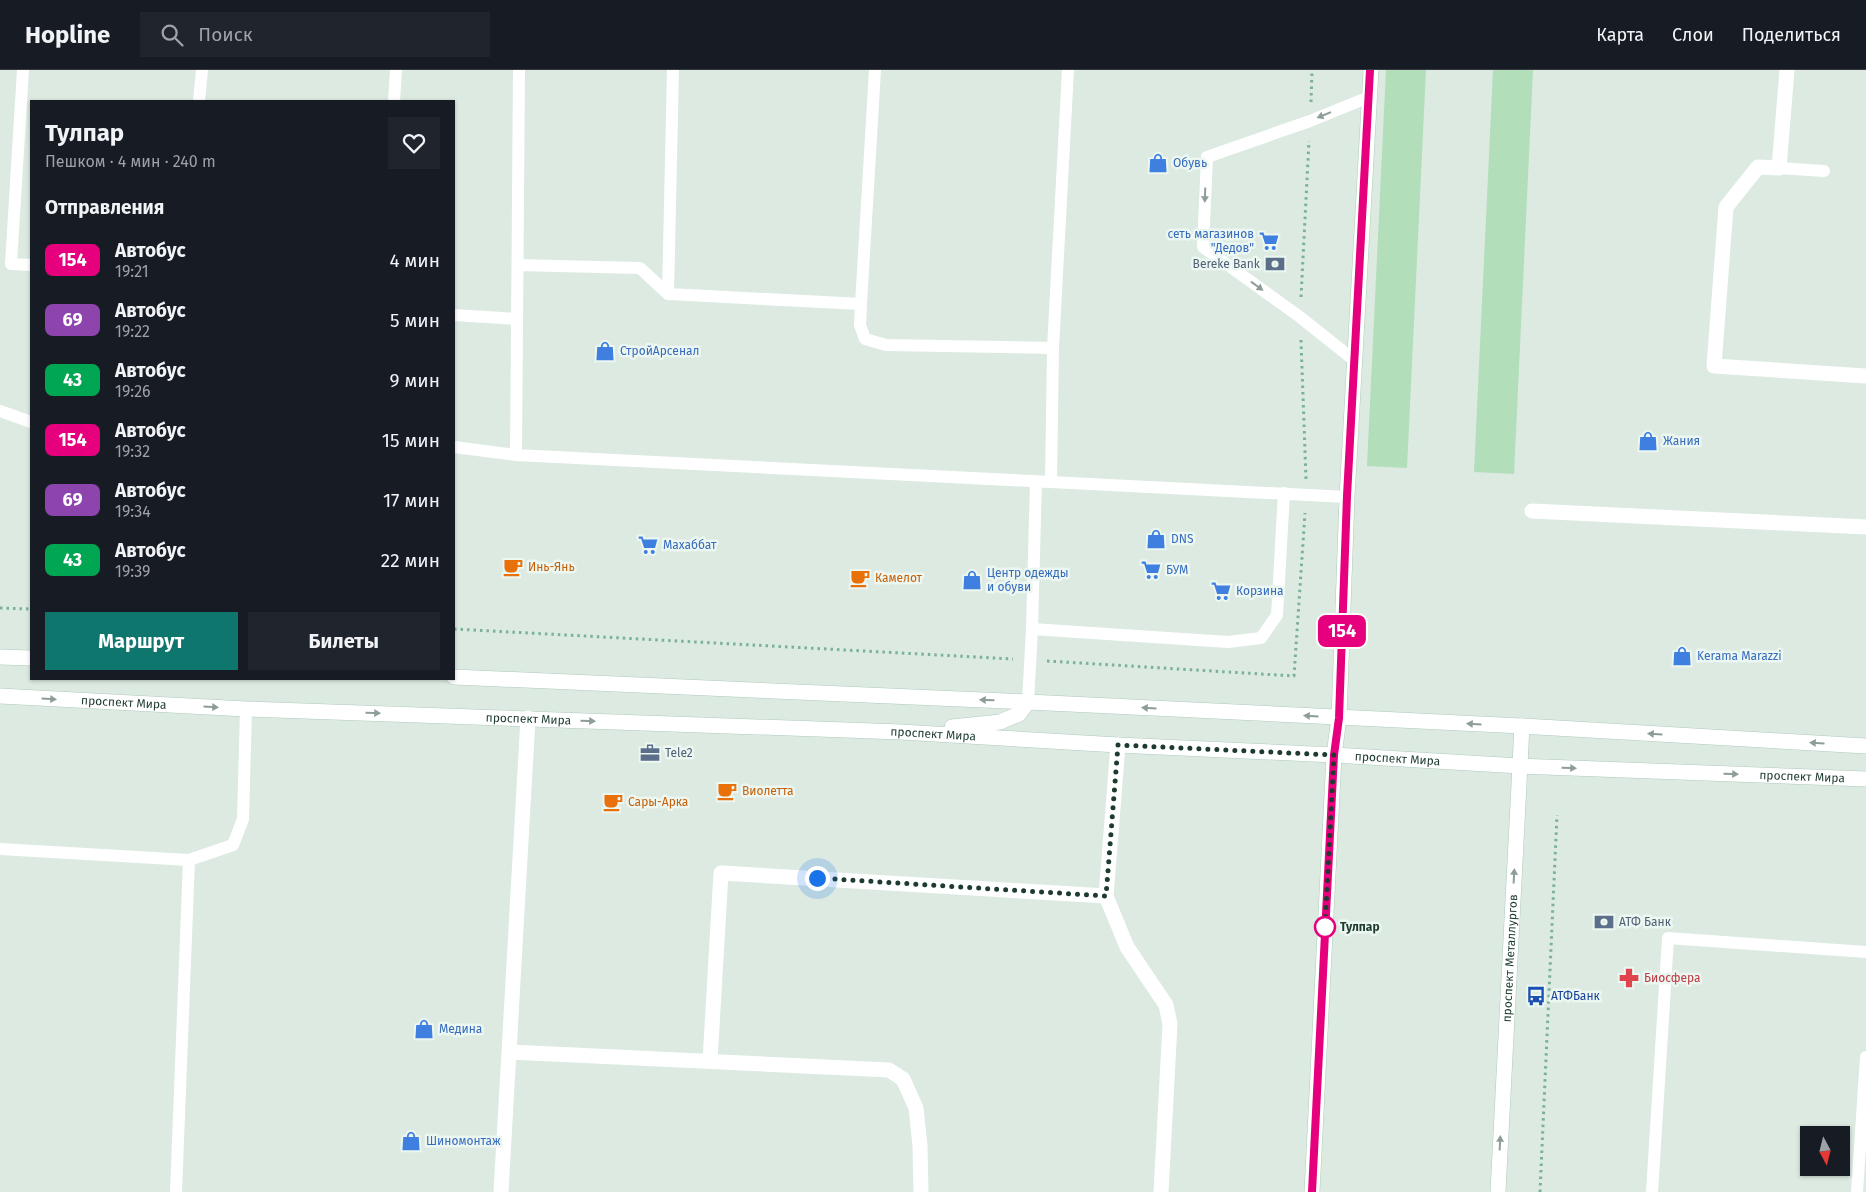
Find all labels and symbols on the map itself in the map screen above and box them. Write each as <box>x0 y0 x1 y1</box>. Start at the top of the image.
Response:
one-way arrow <box>1317 112 1331 120</box>
shop icon: Обувь <box>1147 152 1169 174</box>
place label: Обувь <box>1173 156 1207 170</box>
one-way arrow <box>1201 187 1209 203</box>
place label: сеть магазинов "Дедов" <box>1168 227 1254 255</box>
supermarket icon: сеть магазинов "Дедов" <box>1258 230 1280 252</box>
bank icon: Bereke Bank <box>1264 253 1286 275</box>
place label: Bereke Bank <box>1193 257 1261 271</box>
one-way arrow <box>1250 281 1264 291</box>
shop icon: СтройАрсенал <box>594 340 616 362</box>
place label: СтройАрсенал <box>620 344 699 358</box>
shop icon: Жания <box>1637 430 1659 452</box>
place label: Жания <box>1663 434 1700 448</box>
shop icon: DNS <box>1145 528 1167 550</box>
place label: DNS <box>1171 532 1194 546</box>
supermarket icon: Махаббат <box>637 534 659 556</box>
place label: Махаббат <box>663 538 717 552</box>
cafe icon: Инь-Янь <box>502 556 524 578</box>
supermarket icon: БУМ <box>1140 559 1162 581</box>
place label: Инь-Янь <box>528 560 575 574</box>
place label: БУМ <box>1166 563 1188 577</box>
place label: Центр одежды и обуви <box>987 566 1068 594</box>
cafe icon: Камелот <box>849 567 871 589</box>
shop icon: Центр одежды и обуви <box>961 569 983 591</box>
place label: Камелот <box>875 571 923 585</box>
supermarket icon: Корзина <box>1210 580 1232 602</box>
place label: Корзина <box>1236 584 1284 598</box>
line badge: 154 <box>1313 615 1371 647</box>
shop icon: Kerama Marazzi <box>1671 645 1693 667</box>
place label: Kerama Marazzi <box>1697 649 1782 663</box>
street label: проспект Мира <box>81 693 167 712</box>
one-way arrow <box>41 695 57 703</box>
one-way arrow <box>978 696 994 704</box>
one-way arrow <box>203 703 219 711</box>
one-way arrow <box>1141 703 1157 711</box>
one-way arrow <box>366 709 382 717</box>
street label: проспект Мира <box>485 710 571 727</box>
one-way arrow <box>1303 712 1319 720</box>
one-way arrow <box>580 717 596 725</box>
one-way arrow <box>1465 719 1481 727</box>
street label: проспект Мира <box>890 725 976 743</box>
one-way arrow <box>1647 729 1663 737</box>
one-way arrow <box>1809 739 1825 747</box>
office icon: Tele2 <box>639 742 661 764</box>
place label: Tele2 <box>665 746 693 760</box>
street label: проспект Мира <box>1354 749 1441 768</box>
one-way arrow <box>1561 765 1577 773</box>
street label: проспект Мира <box>1759 768 1845 785</box>
one-way arrow <box>1724 771 1740 779</box>
cafe icon: Виолетта <box>716 780 738 802</box>
place label: Виолетта <box>742 784 794 798</box>
cafe icon: Сары-Арка <box>602 791 624 813</box>
place label: Сары-Арка <box>628 795 688 809</box>
your location <box>805 866 830 891</box>
one-way arrow <box>1511 868 1519 884</box>
street label: проспект Металлургов <box>1500 894 1520 1023</box>
bank icon: АТФ Банк <box>1593 911 1615 933</box>
place label: АТФ Банк <box>1619 915 1672 929</box>
marker: Тулпар <box>1314 916 1336 938</box>
place label: Тулпар <box>1340 920 1380 934</box>
pharmacy icon: Биосфера <box>1618 967 1640 989</box>
place label: Биосфера <box>1644 971 1701 985</box>
bus stop icon: АТФБанк <box>1525 985 1547 1007</box>
place label: АТФБанк <box>1551 989 1600 1003</box>
shop icon: Медина <box>413 1018 435 1040</box>
place label: Медина <box>439 1022 482 1036</box>
north arrow <box>1800 1126 1850 1176</box>
shop icon: Шиномонтаж <box>400 1130 422 1152</box>
place label: Шиномонтаж <box>426 1134 501 1148</box>
one-way arrow <box>1497 1135 1505 1151</box>

